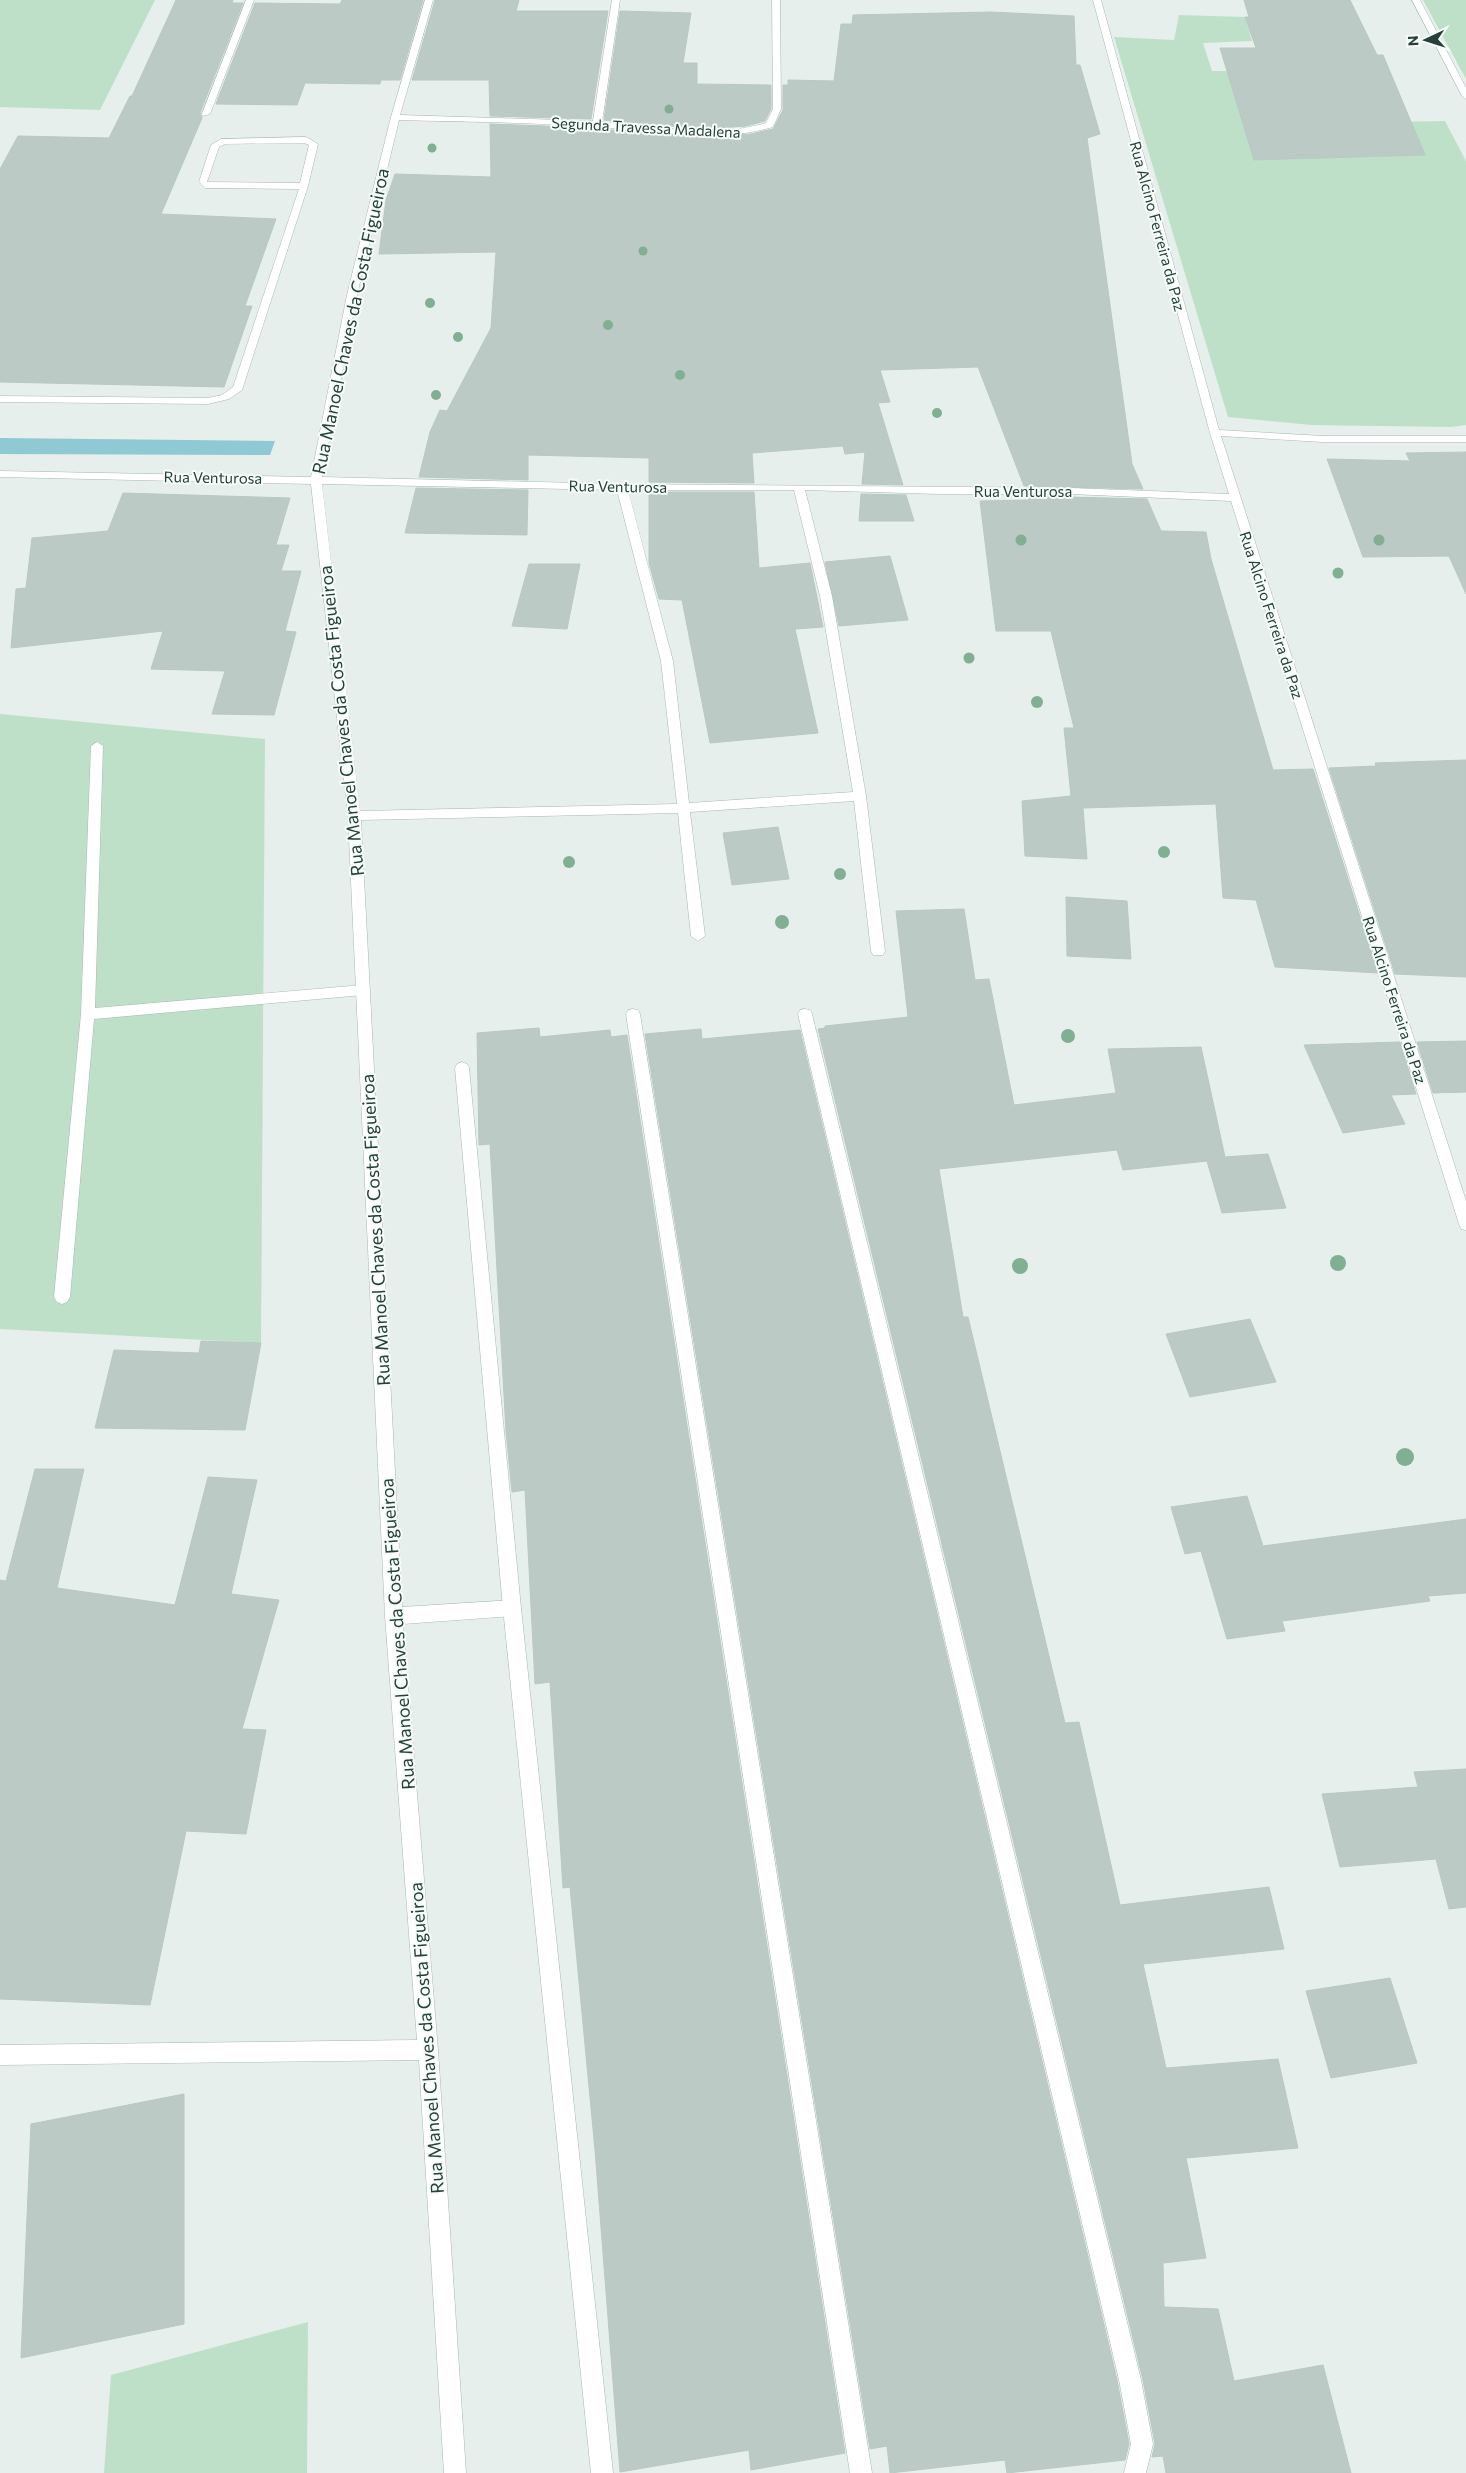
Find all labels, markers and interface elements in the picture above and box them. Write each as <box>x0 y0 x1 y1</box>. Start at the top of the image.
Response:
north arrow <box>1401 15 1451 65</box>
text: N <box>1404 35 1421 47</box>
street label: Segunda Travessa Madalena <box>551 113 741 141</box>
street label: Rua Alcino Ferreira da Paz <box>1127 139 1189 313</box>
street label: Rua Manoel Chaves da Costa Figueiroa <box>307 166 393 476</box>
street label: Rua Venturosa <box>164 467 262 487</box>
street label: Rua Venturosa <box>569 476 667 496</box>
street label: Rua Venturosa <box>974 482 1072 500</box>
street label: Rua Alcino Ferreira da Paz <box>1236 529 1308 701</box>
street label: Rua Manoel Chaves da Costa Figueiroa <box>314 565 368 877</box>
street label: Rua Alcino Ferreira da Paz <box>1359 914 1431 1086</box>
street label: Rua Manoel Chaves da Costa Figueiroa <box>356 1073 394 1387</box>
street label: Rua Manoel Chaves da Costa Figueiroa <box>375 1477 419 1791</box>
street label: Rua Manoel Chaves da Costa Figueiroa <box>404 1881 448 2195</box>

